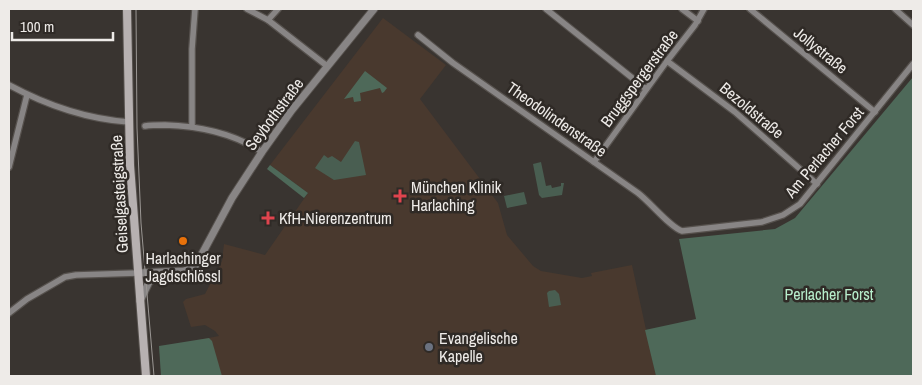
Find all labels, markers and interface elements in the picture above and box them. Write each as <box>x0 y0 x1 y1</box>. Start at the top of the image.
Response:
scale bar <box>12 10 114 42</box>
text: 100 m <box>20 16 54 37</box>
street label: Jollystraße <box>789 21 853 79</box>
street label: Bruggspergerstraße <box>595 25 683 131</box>
street label: Seybothstraße <box>240 73 308 155</box>
street label: Theodolindenstraße <box>503 76 611 162</box>
street label: Bezoldstraße <box>715 77 789 143</box>
street label: Am Perlacher Forst <box>779 102 869 203</box>
street label: Geiselgasteigstraße <box>105 134 133 254</box>
place label: München Klinik Harlaching <box>411 176 502 216</box>
marker: München Klinik Harlaching <box>393 189 407 203</box>
place label: KfH-Nierenzentrum <box>279 207 392 229</box>
marker: KfH-Nierenzentrum <box>261 211 275 225</box>
marker: Harlachinger Jagdschlössl <box>177 235 189 247</box>
place label: Harlachinger Jagdschlössl <box>145 247 221 287</box>
park label: Perlacher Forst <box>784 283 874 305</box>
place label: Evangelische Kapelle <box>439 327 518 367</box>
marker: Evangelische Kapelle <box>423 341 435 353</box>

